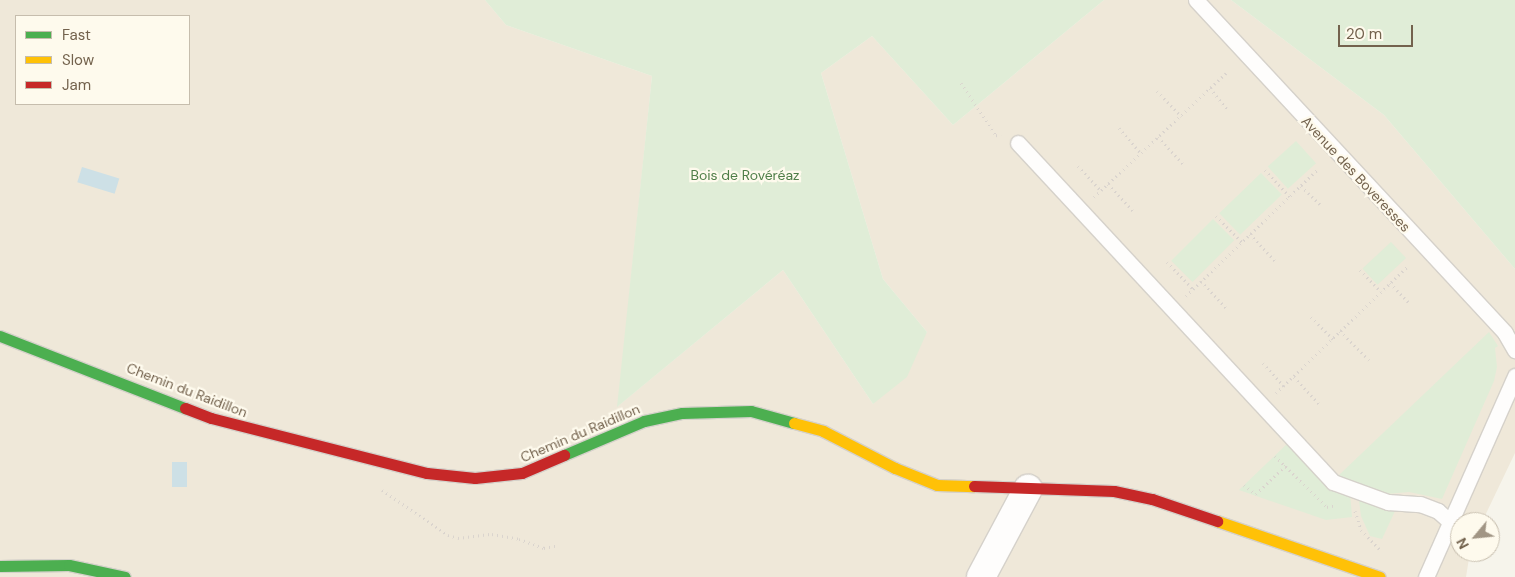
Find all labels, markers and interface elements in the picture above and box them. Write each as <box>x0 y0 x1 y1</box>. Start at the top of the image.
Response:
legend <box>15 15 190 105</box>
scale bar <box>1340 15 1415 47</box>
text: 20 m <box>1346 24 1382 44</box>
text: Fast <box>62 25 91 45</box>
text: Slow <box>62 50 94 70</box>
text: Jam <box>62 75 91 95</box>
street label: Avenue des Boveresses <box>1298 113 1414 235</box>
park label: Bois de Rovéréaz <box>690 167 800 183</box>
street label: Chemin du Raidillon <box>124 359 250 421</box>
street label: Chemin du Raidillon <box>518 400 642 466</box>
north arrow <box>1450 512 1500 562</box>
text: N <box>1452 535 1473 552</box>

